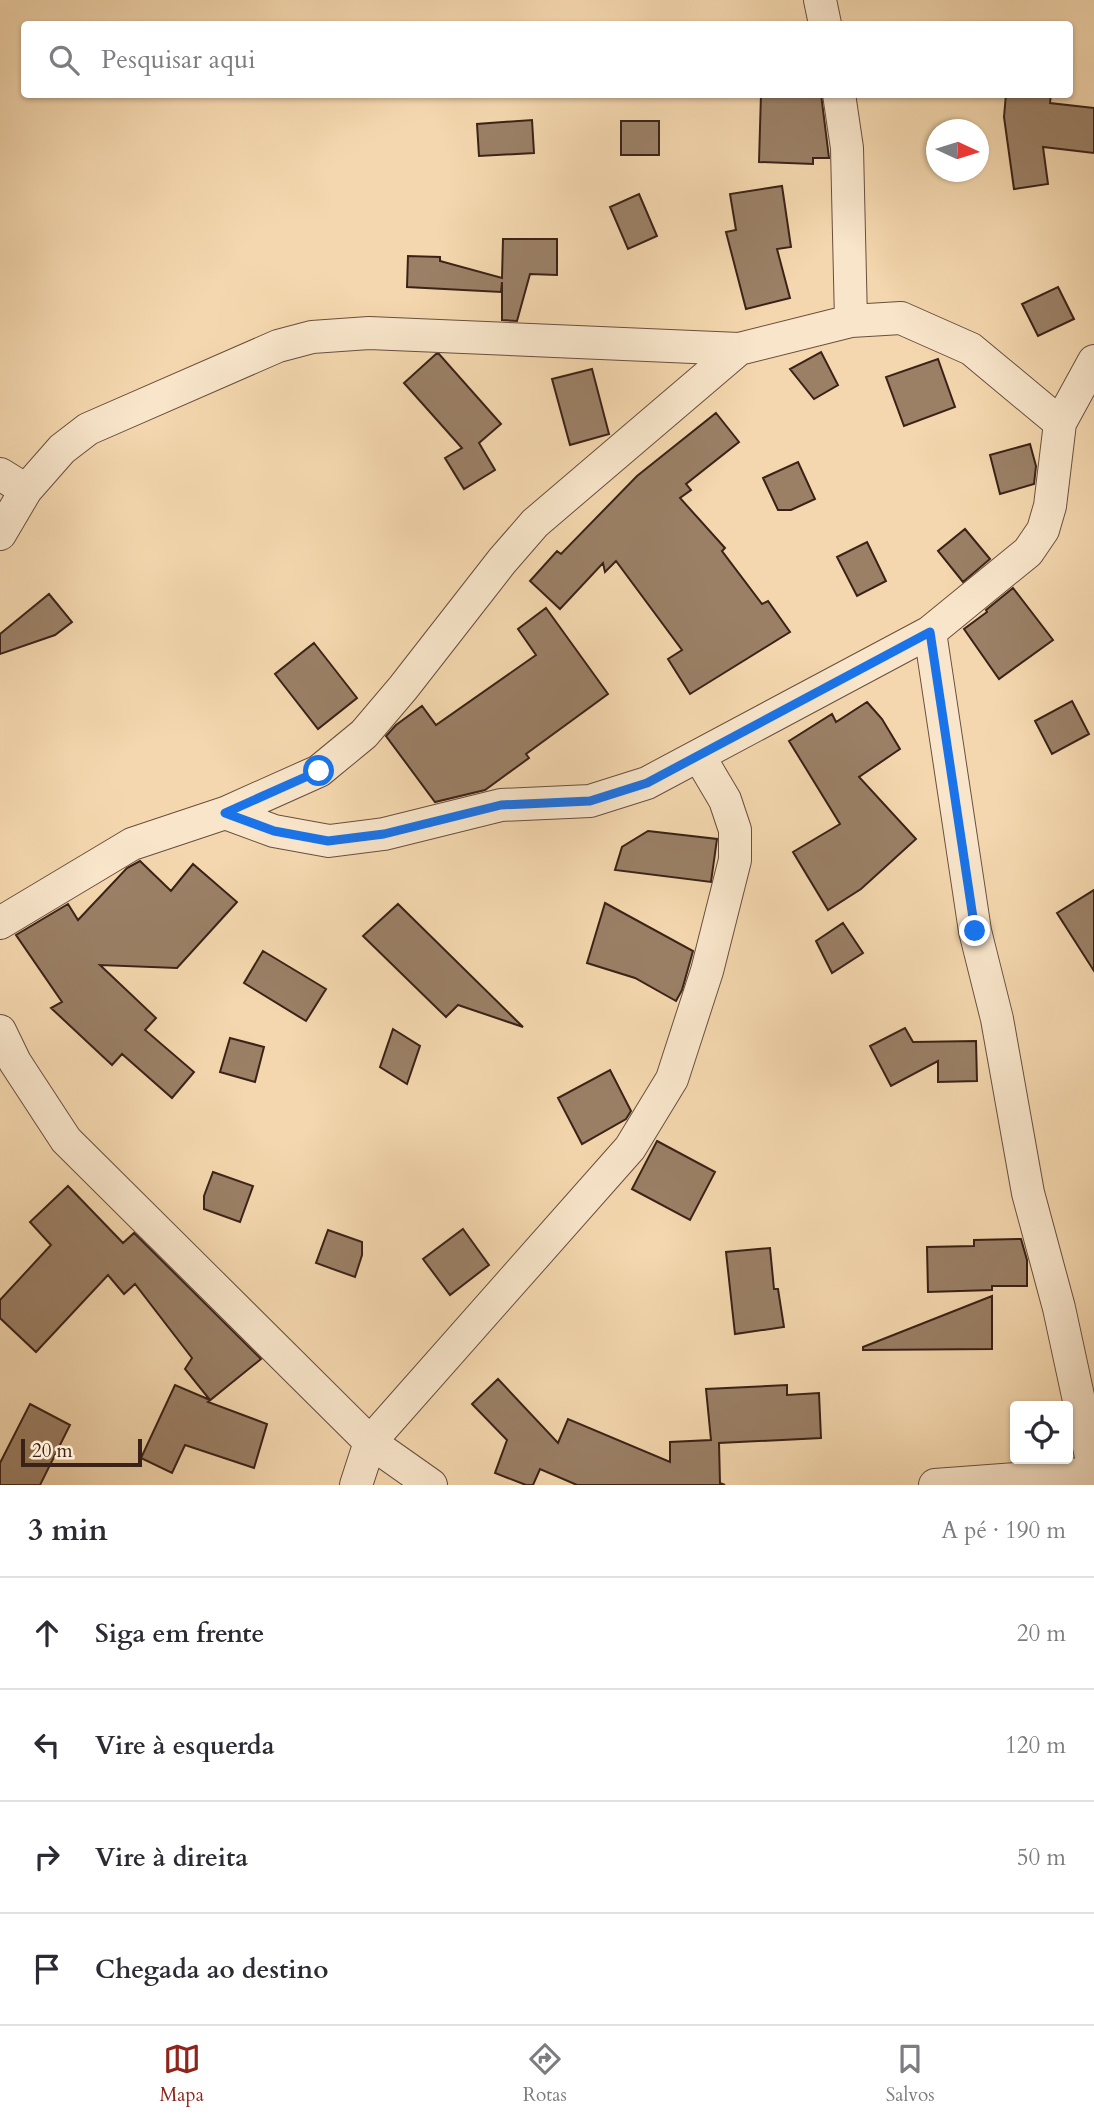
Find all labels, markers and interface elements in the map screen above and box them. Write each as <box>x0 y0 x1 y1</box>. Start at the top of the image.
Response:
search box <box>21 21 1073 98</box>
icon: search <box>45 41 83 79</box>
text: Pesquisar aqui <box>101 42 256 77</box>
north arrow <box>926 119 989 182</box>
route start <box>303 755 334 786</box>
route end <box>959 915 990 946</box>
map controls <box>1010 1401 1073 1464</box>
button: locate <box>1010 1401 1073 1464</box>
scale bar <box>21 1436 142 1468</box>
text: 20 m <box>32 1438 73 1464</box>
text: 3 min <box>28 1510 108 1551</box>
text: A pé · 190 m <box>942 1515 1066 1546</box>
icon: ahead <box>28 1614 66 1652</box>
text: Siga em frente <box>95 1616 264 1651</box>
text: 20 m <box>1017 1618 1066 1649</box>
icon: left <box>28 1726 66 1764</box>
text: Vire à esquerda <box>95 1728 275 1763</box>
text: 120 m <box>1005 1730 1066 1761</box>
icon: right <box>28 1838 66 1876</box>
text: Vire à direita <box>95 1840 248 1875</box>
text: 50 m <box>1017 1842 1066 1873</box>
icon: arrive <box>28 1950 66 1988</box>
text: Chegada ao destino <box>95 1952 328 1987</box>
tab: Mapa <box>159 2040 204 2108</box>
tab: Rotas <box>523 2040 567 2108</box>
tab: Salvos <box>886 2040 935 2108</box>

